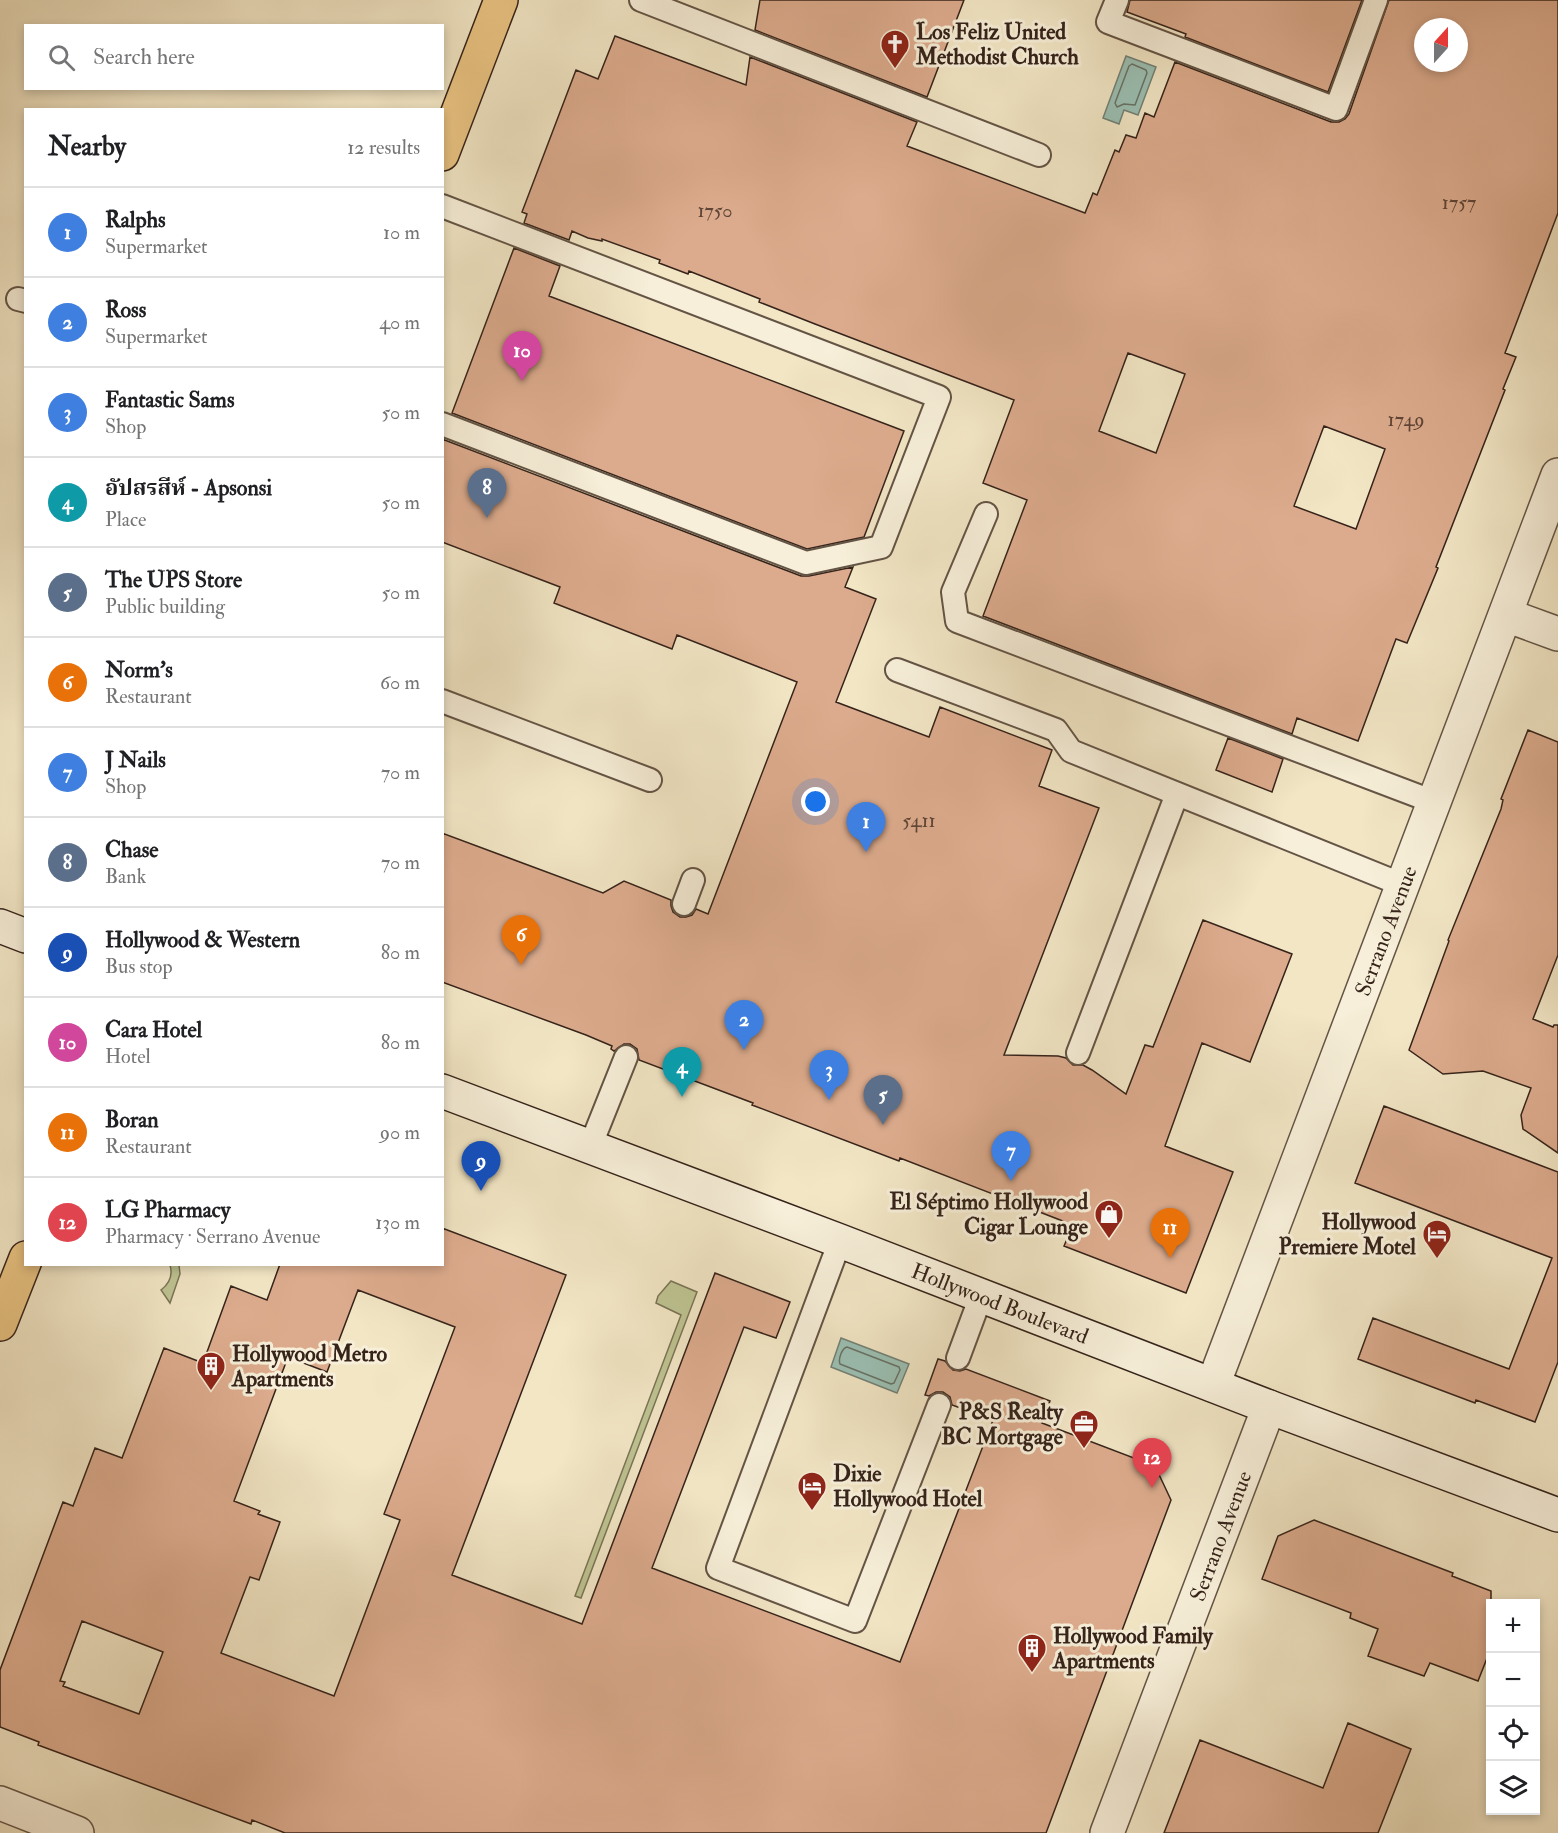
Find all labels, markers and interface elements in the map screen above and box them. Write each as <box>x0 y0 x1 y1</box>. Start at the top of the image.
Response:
place label: Los Feliz United Methodist Church <box>915 18 1079 71</box>
north arrow <box>1414 18 1468 72</box>
search box <box>24 24 444 90</box>
church icon: Los Feliz United Methodist Church <box>879 28 911 70</box>
icon: search <box>45 41 78 74</box>
text: Search here <box>93 43 195 71</box>
text: Nearby <box>48 131 126 163</box>
text: 12 results <box>347 135 420 160</box>
house number: 1757 <box>1442 190 1476 215</box>
house number: 1750 <box>697 198 733 223</box>
text: Ralphs <box>105 206 166 234</box>
text: 1 <box>64 220 71 245</box>
text: 10 m <box>383 220 420 245</box>
text: Supermarket <box>105 234 208 259</box>
text: Ross <box>105 296 146 324</box>
text: 2 <box>62 310 73 335</box>
text: 40 m <box>379 310 420 335</box>
text: Supermarket <box>105 324 208 349</box>
pin: 10 <box>502 332 542 381</box>
text: Fantastic Sams <box>105 386 234 414</box>
text: 3 <box>64 400 71 425</box>
text: 50 m <box>381 400 420 425</box>
house number: 1749 <box>1388 407 1424 432</box>
text: Shop <box>105 414 146 439</box>
pin: 8 <box>468 468 506 518</box>
text: อัปสรสีห์ - Apsonsi <box>105 474 272 502</box>
text: 4 <box>62 490 73 515</box>
text: 50 m <box>381 490 420 515</box>
text: Place <box>105 507 146 532</box>
text: The UPS Store <box>105 566 242 594</box>
text: 5 <box>63 580 72 605</box>
text: 50 m <box>381 580 420 605</box>
text: Public building <box>105 594 225 619</box>
text: Norm's <box>105 656 173 684</box>
text: 6 <box>62 670 73 695</box>
text: 60 m <box>380 670 420 695</box>
text: Restaurant <box>105 684 192 709</box>
text: J Nails <box>105 746 166 774</box>
text: 7 <box>63 760 72 785</box>
text: 70 m <box>381 760 420 785</box>
text: Shop <box>105 774 146 799</box>
your location <box>801 787 830 816</box>
pin: 1 <box>846 802 886 852</box>
house number: 5411 <box>902 808 936 833</box>
text: Chase <box>105 836 158 864</box>
text: 8 <box>63 850 72 875</box>
text: 70 m <box>381 850 420 875</box>
street label: Serrano Avenue <box>1349 862 1424 1000</box>
text: Bank <box>105 864 146 889</box>
pin: 6 <box>502 916 540 965</box>
text: Hollywood & Western <box>105 926 300 954</box>
text: 9 <box>62 940 73 965</box>
text: 80 m <box>381 940 420 965</box>
text: Bus stop <box>105 954 173 979</box>
pin: 2 <box>724 1000 764 1050</box>
text: Cara Hotel <box>105 1016 202 1044</box>
text: 10 <box>59 1030 76 1055</box>
text: 80 m <box>381 1030 420 1055</box>
text: Hotel <box>105 1044 151 1069</box>
pin: 4 <box>662 1048 702 1097</box>
pin: 3 <box>810 1050 848 1100</box>
pin: 5 <box>864 1076 902 1125</box>
text: Boran <box>105 1106 159 1134</box>
text: 11 <box>60 1120 75 1145</box>
text: 90 m <box>380 1120 420 1145</box>
pin: 7 <box>992 1132 1030 1181</box>
text: Restaurant <box>105 1134 192 1159</box>
pin: 9 <box>462 1142 500 1191</box>
place label: El Séptimo Hollywood Cigar Lounge <box>890 1188 1089 1242</box>
text: LG Pharmacy <box>105 1196 230 1224</box>
shop icon: El Séptimo Hollywood Cigar Lounge <box>1093 1198 1125 1240</box>
pin: 11 <box>1150 1208 1190 1258</box>
place label: Hollywood Premiere Motel <box>1279 1208 1416 1261</box>
text: 12 <box>59 1210 76 1235</box>
text: 130 m <box>375 1210 420 1235</box>
hotel icon: Hollywood Premiere Motel <box>1421 1218 1453 1260</box>
text: Pharmacy · Serrano Avenue <box>105 1224 320 1249</box>
street label: Hollywood Boulevard <box>907 1257 1093 1351</box>
place label: Hollywood Metro Apartments <box>231 1340 388 1394</box>
building icon: Hollywood Metro Apartments <box>195 1350 227 1392</box>
place label: P&S Realty BC Mortgage <box>941 1398 1064 1452</box>
office icon: P&S Realty BC Mortgage <box>1068 1408 1100 1450</box>
pin: 12 <box>1132 1438 1172 1488</box>
place label: Dixie Hollywood Hotel <box>833 1460 983 1514</box>
street label: Serrano Avenue <box>1184 1467 1258 1605</box>
hotel icon: Dixie Hollywood Hotel <box>796 1470 828 1512</box>
map controls <box>1486 1599 1540 1815</box>
button: + <box>1486 1599 1540 1653</box>
place label: Hollywood Family Apartments <box>1052 1622 1214 1676</box>
building icon: Hollywood Family Apartments <box>1016 1632 1048 1674</box>
button: − <box>1486 1653 1540 1707</box>
button: locate <box>1486 1707 1540 1761</box>
button: layers <box>1486 1761 1540 1815</box>

